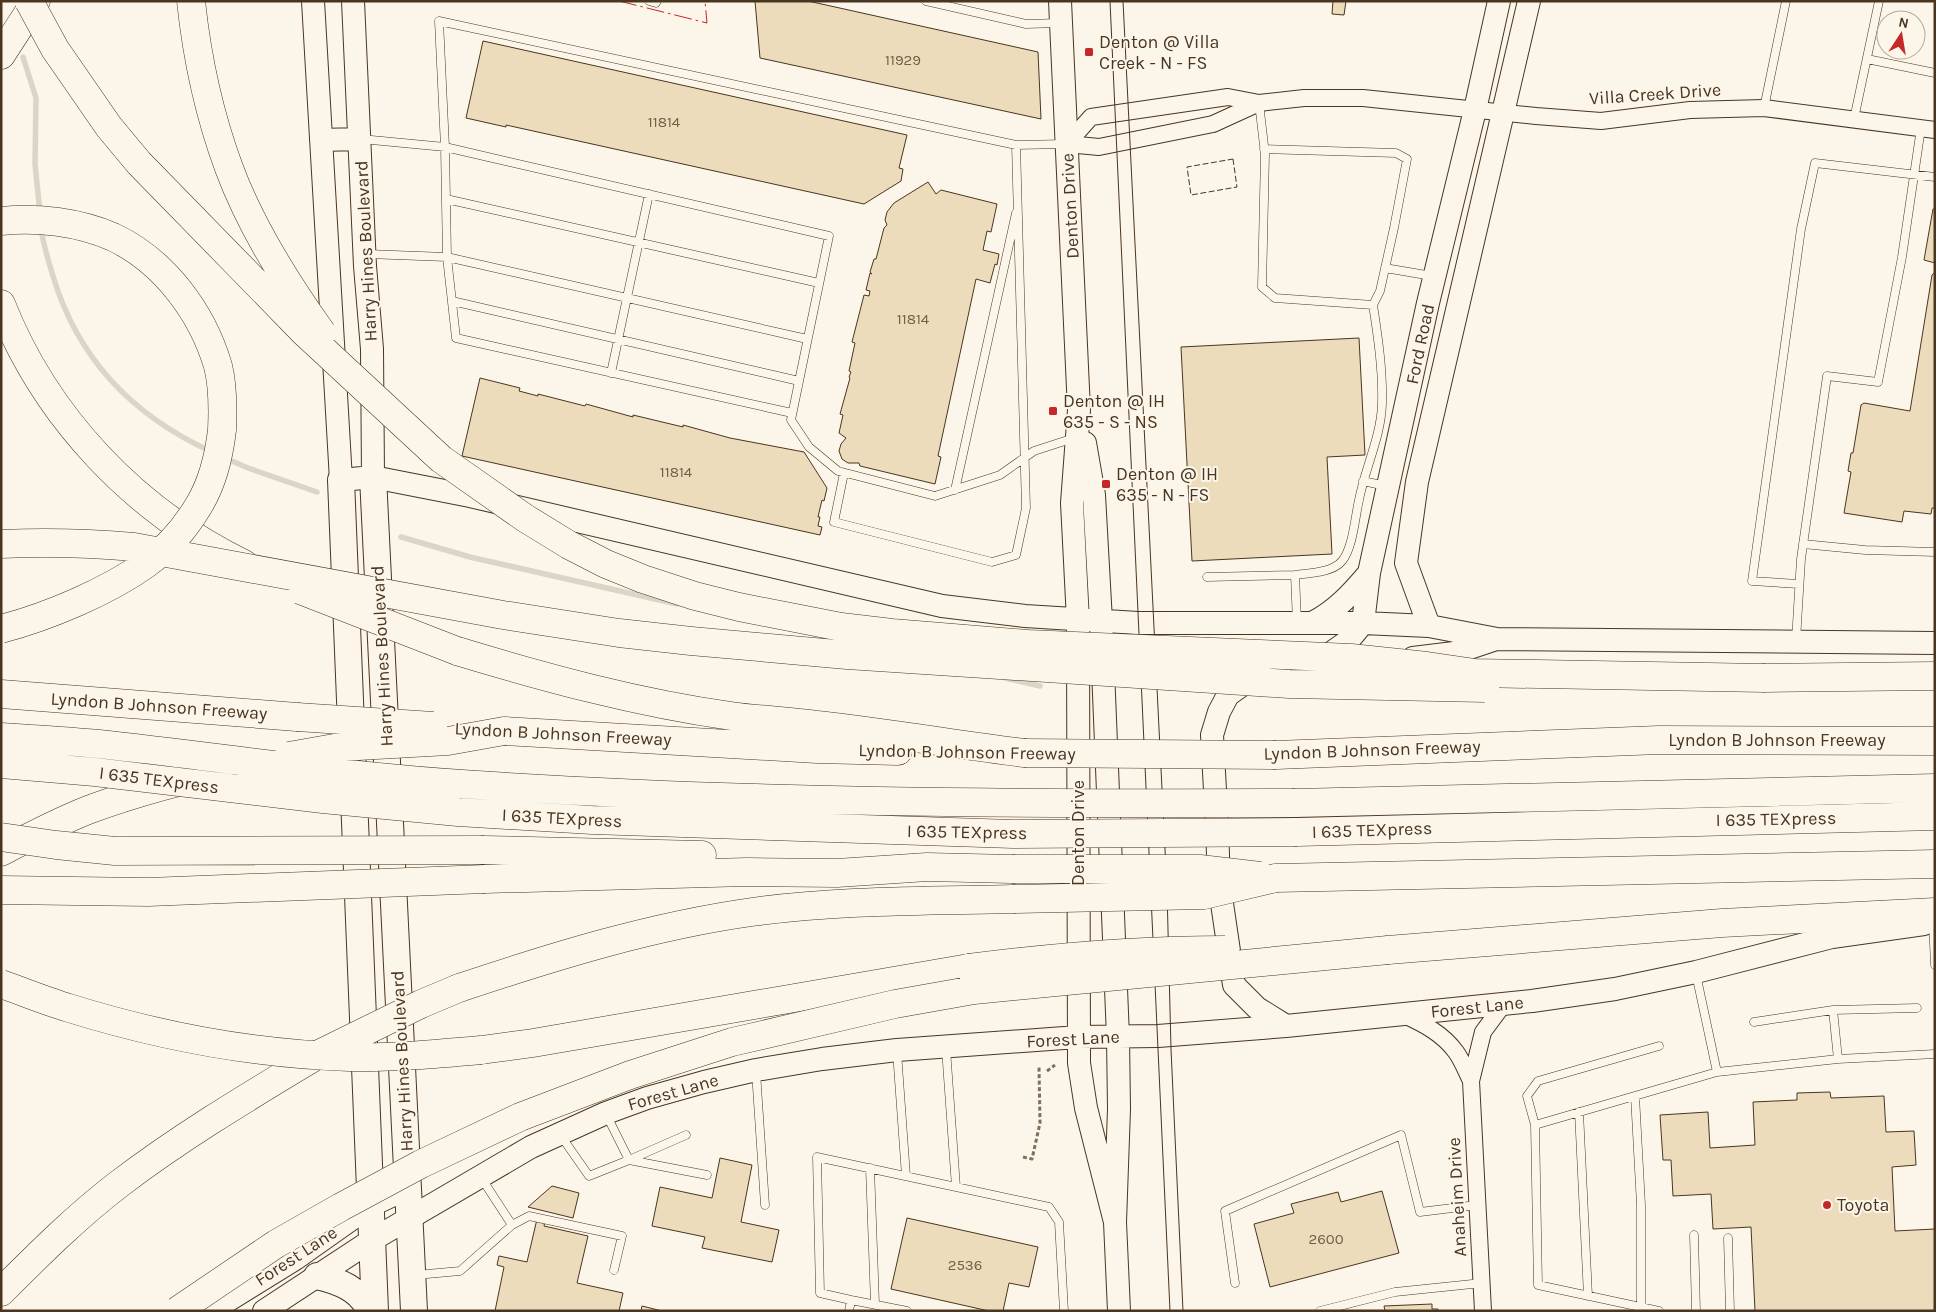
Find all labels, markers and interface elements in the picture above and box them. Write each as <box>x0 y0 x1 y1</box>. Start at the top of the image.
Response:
north arrow <box>1876 10 1926 60</box>
text: N <box>1897 13 1910 32</box>
place label: Denton @ Villa Creek - N - FS <box>1099 31 1219 74</box>
marker: Denton @ Villa Creek - N - FS <box>1083 46 1095 58</box>
house number: 11929 <box>885 51 921 69</box>
street label: Villa Creek Drive <box>1588 78 1722 110</box>
house number: 11814 <box>648 113 681 131</box>
street label: Denton Drive <box>1056 153 1084 259</box>
street label: Harry Hines Boulevard <box>350 160 382 342</box>
street label: Ford Road <box>1401 302 1439 386</box>
house number: 11814 <box>897 310 930 328</box>
place label: Denton @ IH 635 - S - NS <box>1063 390 1165 433</box>
marker: Denton @ IH 635 - S - NS <box>1047 405 1059 417</box>
house number: 11814 <box>660 463 693 481</box>
place label: Denton @ IH 635 - N - FS <box>1116 463 1218 506</box>
marker: Denton @ IH 635 - N - FS <box>1100 478 1112 490</box>
street label: Harry Hines Boulevard <box>366 565 398 747</box>
street label: Lyndon B Johnson Freeway <box>50 687 269 725</box>
street label: Lyndon B Johnson Freeway <box>454 717 673 751</box>
street label: Lyndon B Johnson Freeway <box>1668 729 1886 751</box>
street label: Lyndon B Johnson Freeway <box>1263 735 1482 765</box>
street label: Lyndon B Johnson Freeway <box>858 739 1076 765</box>
street label: I 635 TEXpress <box>98 762 220 798</box>
street label: Denton Drive <box>1067 780 1089 886</box>
street label: I 635 TEXpress <box>501 804 623 832</box>
street label: I 635 TEXpress <box>1716 807 1836 831</box>
street label: I 635 TEXpress <box>1311 817 1433 843</box>
street label: I 635 TEXpress <box>907 820 1027 844</box>
street label: Harry Hines Boulevard <box>386 970 418 1152</box>
street label: Forest Lane <box>1429 991 1525 1023</box>
street label: Forest Lane <box>1026 1026 1120 1052</box>
street label: Forest Lane <box>625 1069 721 1115</box>
street label: Anaheim Drive <box>1443 1137 1471 1257</box>
place label: Toyota <box>1837 1194 1889 1216</box>
marker: Toyota <box>1821 1199 1833 1211</box>
street label: Forest Lane <box>251 1221 341 1291</box>
house number: 2600 <box>1308 1230 1344 1248</box>
house number: 2536 <box>948 1256 982 1274</box>

